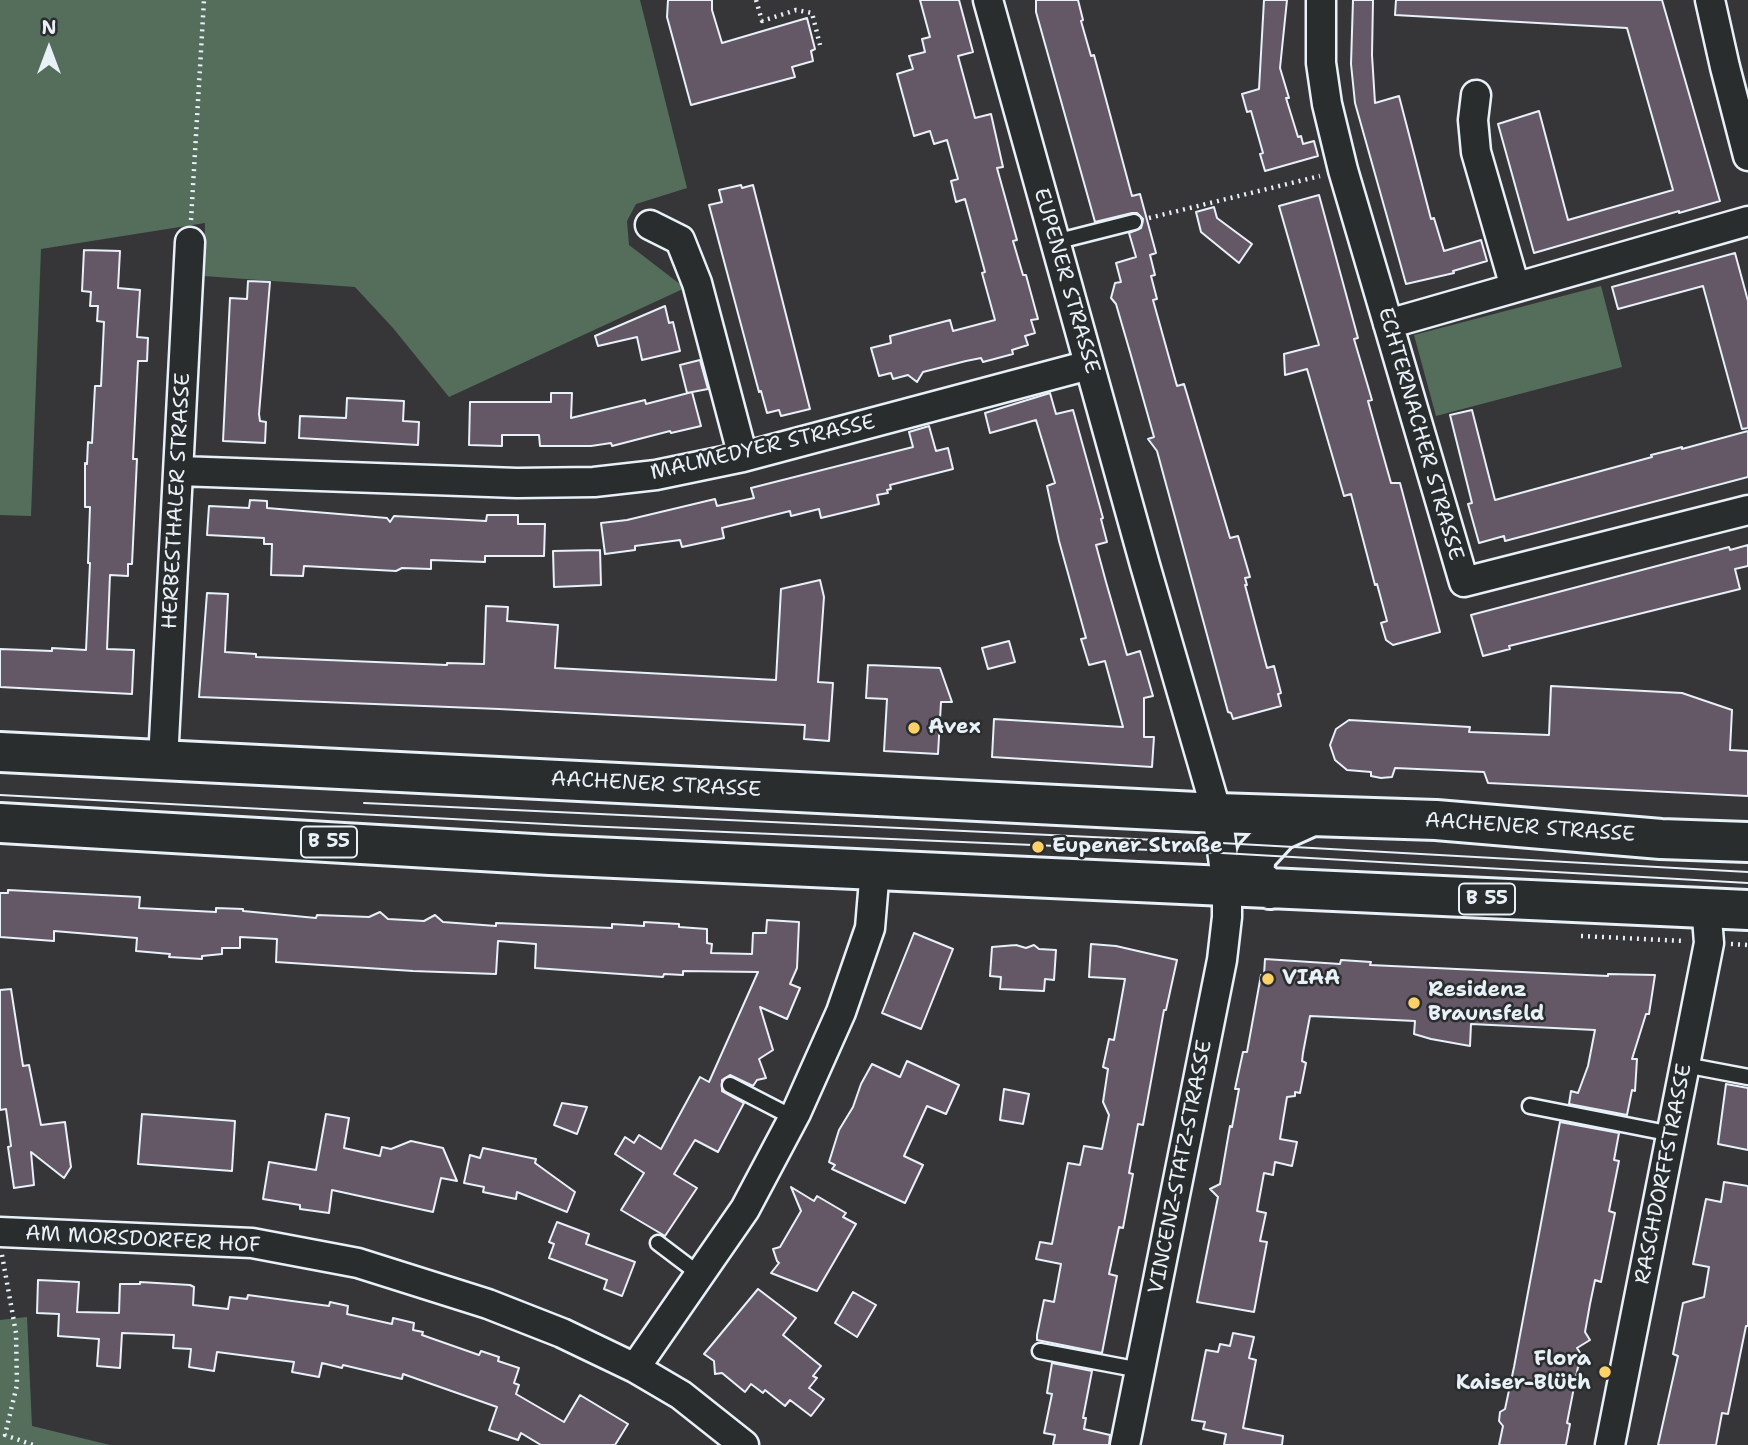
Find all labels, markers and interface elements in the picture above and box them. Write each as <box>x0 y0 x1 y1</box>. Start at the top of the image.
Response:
north arrow <box>14 14 84 84</box>
text: N <box>41 15 57 40</box>
street label: EUPENER STRASSE <box>1027 185 1105 377</box>
street label: ECHTERNACHER STRASSE <box>1372 305 1468 563</box>
street label: HERBESTHALER STRASSE <box>158 372 196 630</box>
street label: MALMEDYER STRASSE <box>648 410 878 486</box>
place label: Avex <box>928 715 981 741</box>
marker: Avex <box>906 720 922 736</box>
street label: AACHENER STRASSE <box>550 767 762 803</box>
street label: AACHENER STRASSE <box>1424 808 1636 848</box>
road number: B 55 <box>301 827 357 858</box>
place label: Eupener Straße <box>1052 834 1223 860</box>
marker: Eupener Straße <box>1030 839 1046 855</box>
road number: B 55 <box>1459 884 1515 914</box>
place label: VIAA <box>1282 966 1340 992</box>
marker: VIAA <box>1260 971 1276 987</box>
place label: Residenz Braunsfeld <box>1428 978 1545 1028</box>
marker: Residenz Braunsfeld <box>1406 995 1422 1011</box>
street label: VINCENZ-STATZ-STRASSE <box>1144 1038 1218 1296</box>
street label: RASCHDORFFSTRASSE <box>1630 1062 1698 1286</box>
street label: AM MORSDORFER HOF <box>25 1221 261 1259</box>
place label: Flora Kaiser-Blüth <box>1456 1347 1591 1397</box>
marker: Flora Kaiser-Blüth <box>1597 1364 1613 1380</box>

